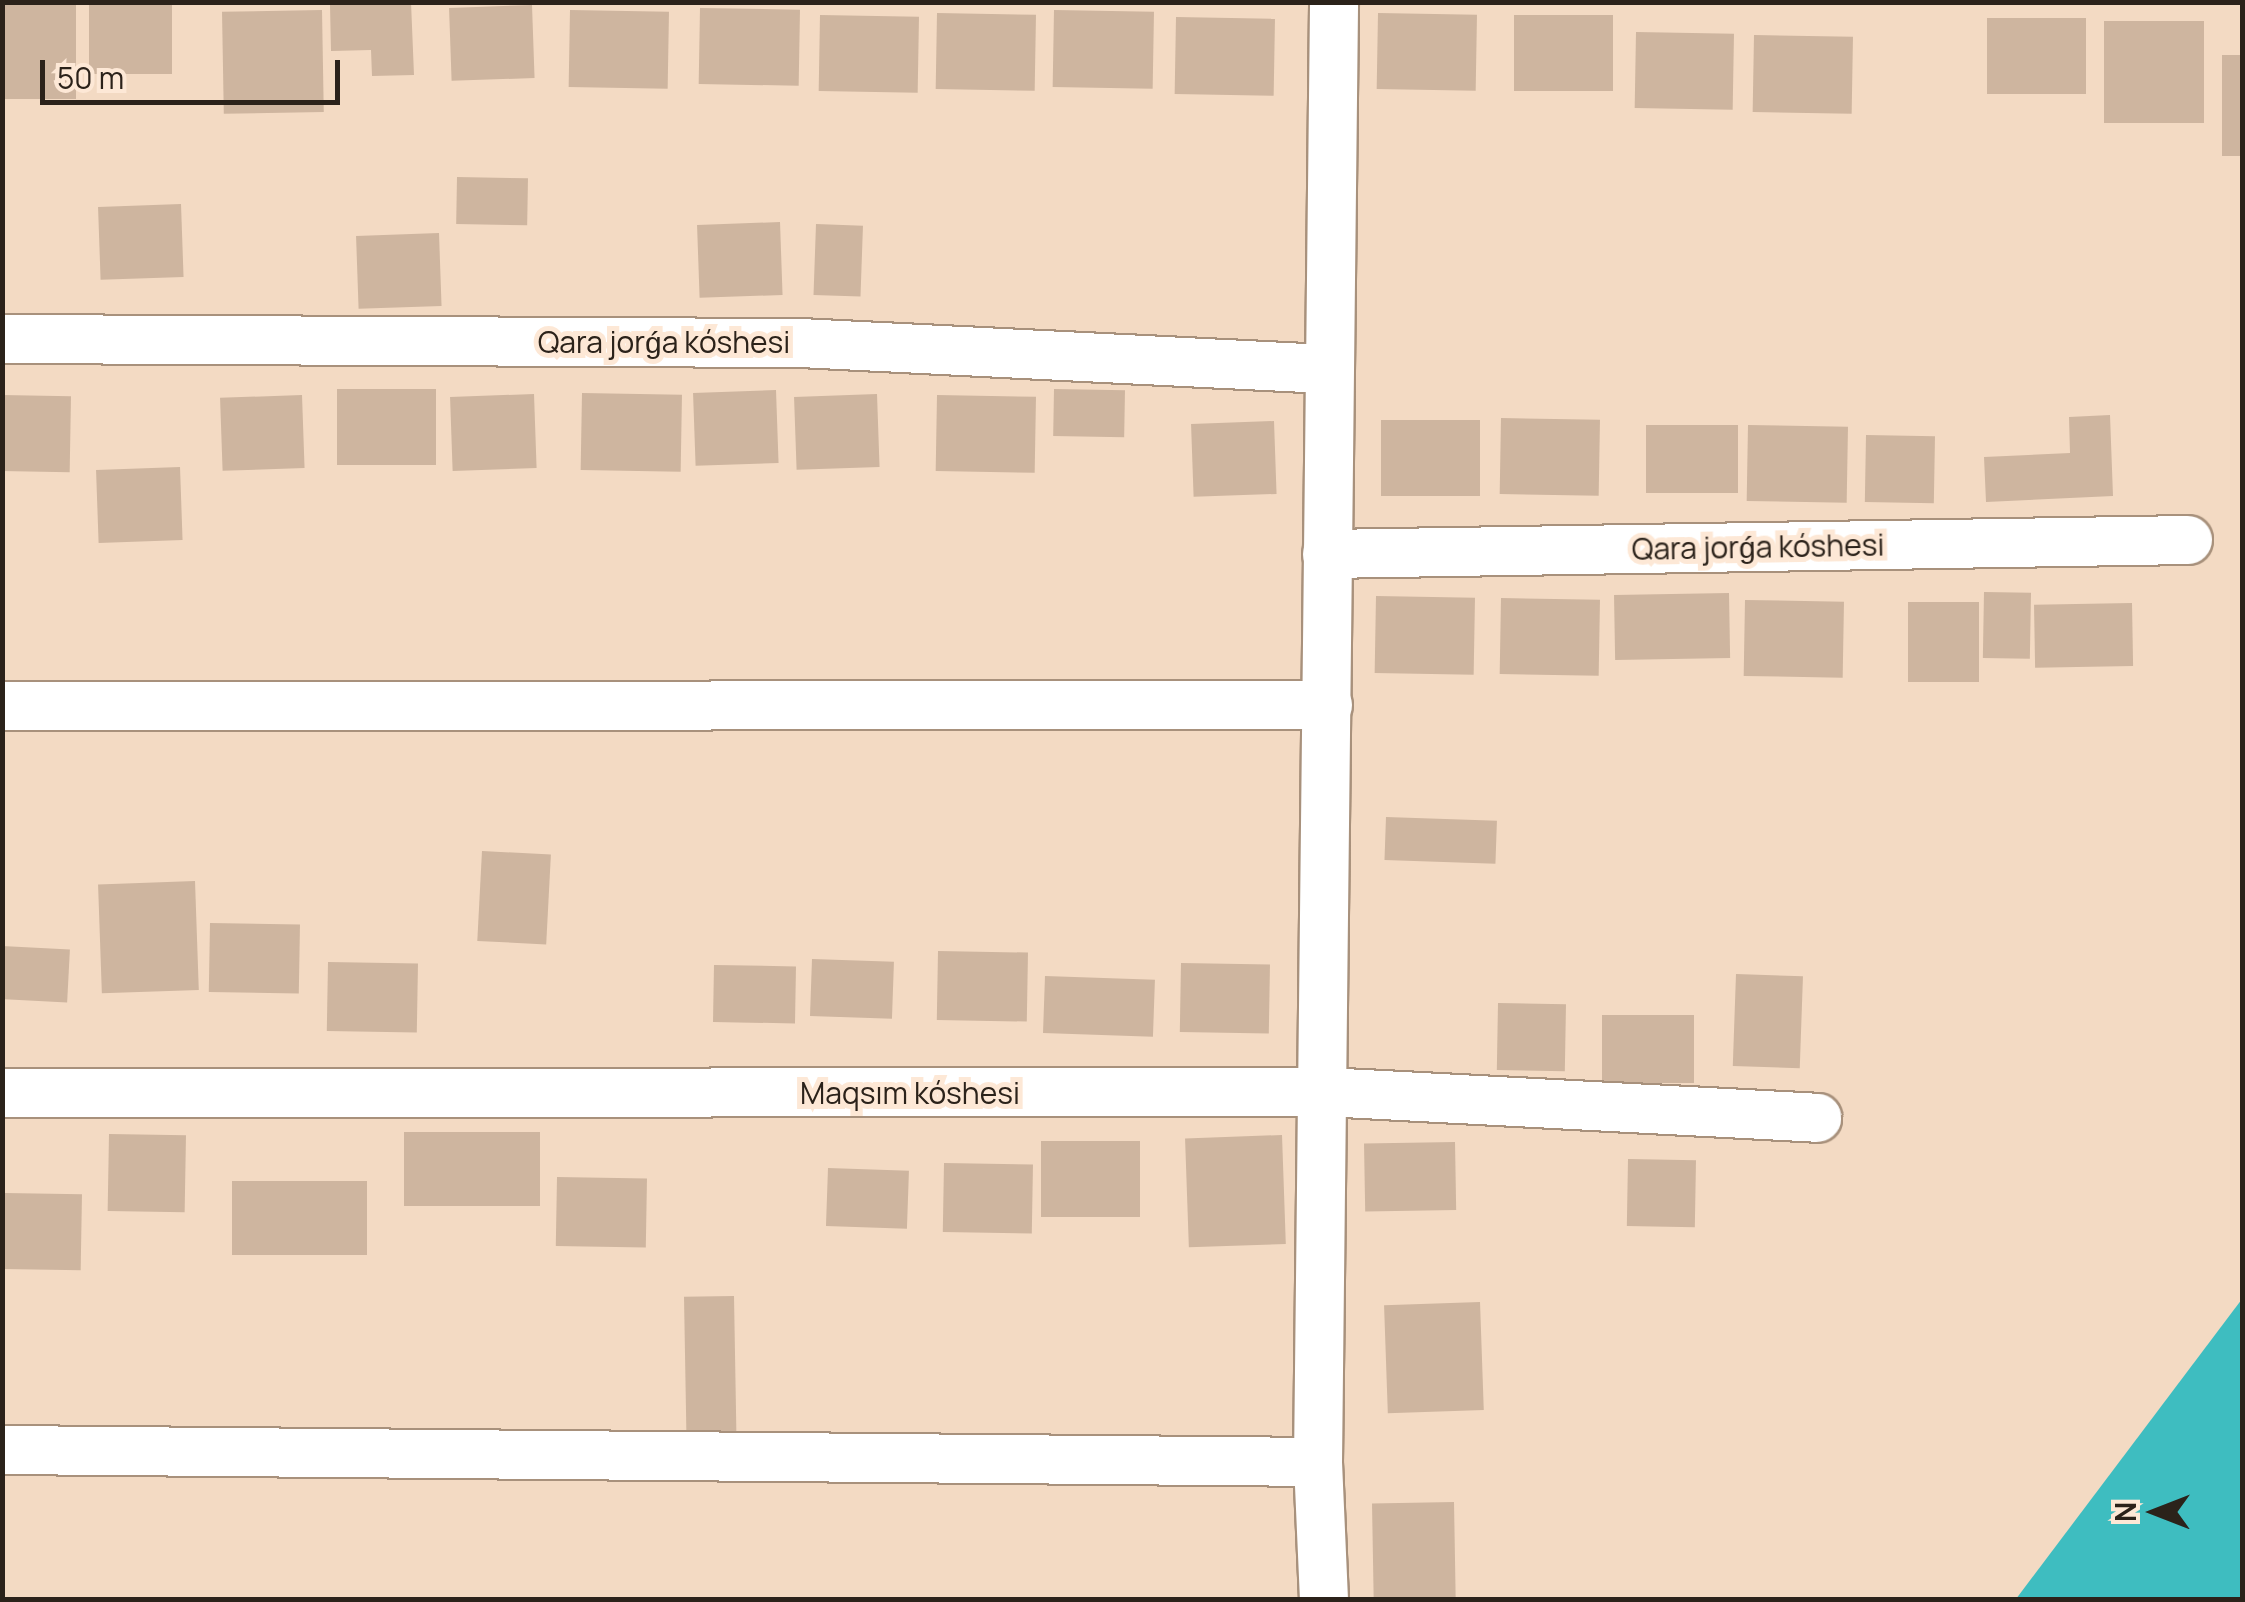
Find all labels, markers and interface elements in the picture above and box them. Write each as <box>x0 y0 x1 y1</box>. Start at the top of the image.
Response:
scale bar <box>45 40 345 102</box>
text: 50 m <box>57 57 124 98</box>
street label: Qara jorǵa kóshesi <box>538 324 790 360</box>
street label: Qara jorǵa kóshesi <box>1631 527 1885 567</box>
street label: Maqsım kóshesi <box>800 1075 1020 1111</box>
north arrow <box>2105 1462 2205 1562</box>
text: N <box>2106 1502 2144 1522</box>

